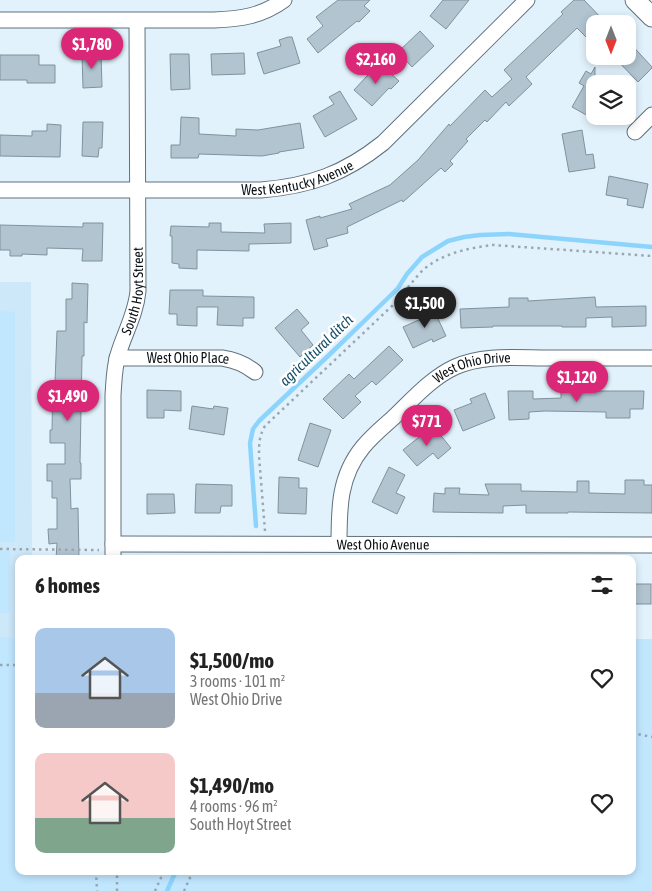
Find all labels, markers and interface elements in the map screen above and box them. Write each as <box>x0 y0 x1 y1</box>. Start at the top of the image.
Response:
north arrow <box>586 15 636 65</box>
map controls <box>586 15 636 125</box>
pin: $1,780 <box>51 28 133 70</box>
text: $1,780 <box>72 35 112 53</box>
pin: $2,160 <box>335 42 417 85</box>
text: $2,160 <box>356 50 396 68</box>
button: layers <box>586 75 636 125</box>
street label: West Kentucky Avenue <box>241 157 356 198</box>
street label: South Hoyt Street <box>118 247 146 337</box>
pin: $1,500 <box>384 286 466 329</box>
text: $1,500 <box>405 294 445 312</box>
water label: agricultural ditch <box>276 311 356 389</box>
street label: West Ohio Drive <box>430 349 511 386</box>
street label: West Ohio Place <box>147 350 231 367</box>
pin: $1,120 <box>536 360 618 403</box>
text: $1,120 <box>557 368 597 386</box>
pin: $1,490 <box>27 380 109 422</box>
text: $1,490 <box>48 387 88 405</box>
pin: $771 <box>397 404 457 447</box>
text: $771 <box>412 412 442 430</box>
street label: West Ohio Avenue <box>337 536 429 553</box>
icon: filters <box>588 571 616 599</box>
text: 6 homes <box>35 573 100 597</box>
icon: home <box>75 648 135 708</box>
text: $1,500/mo <box>190 648 274 672</box>
icon: heart <box>588 664 616 692</box>
text: 3 rooms · 101 m² <box>190 672 285 690</box>
text: West Ohio Drive <box>190 690 282 708</box>
icon: home <box>75 773 135 833</box>
text: $1,490/mo <box>190 773 274 797</box>
icon: heart <box>588 789 616 817</box>
text: 4 rooms · 96 m² <box>190 797 278 815</box>
text: South Hoyt Street <box>190 815 292 833</box>

